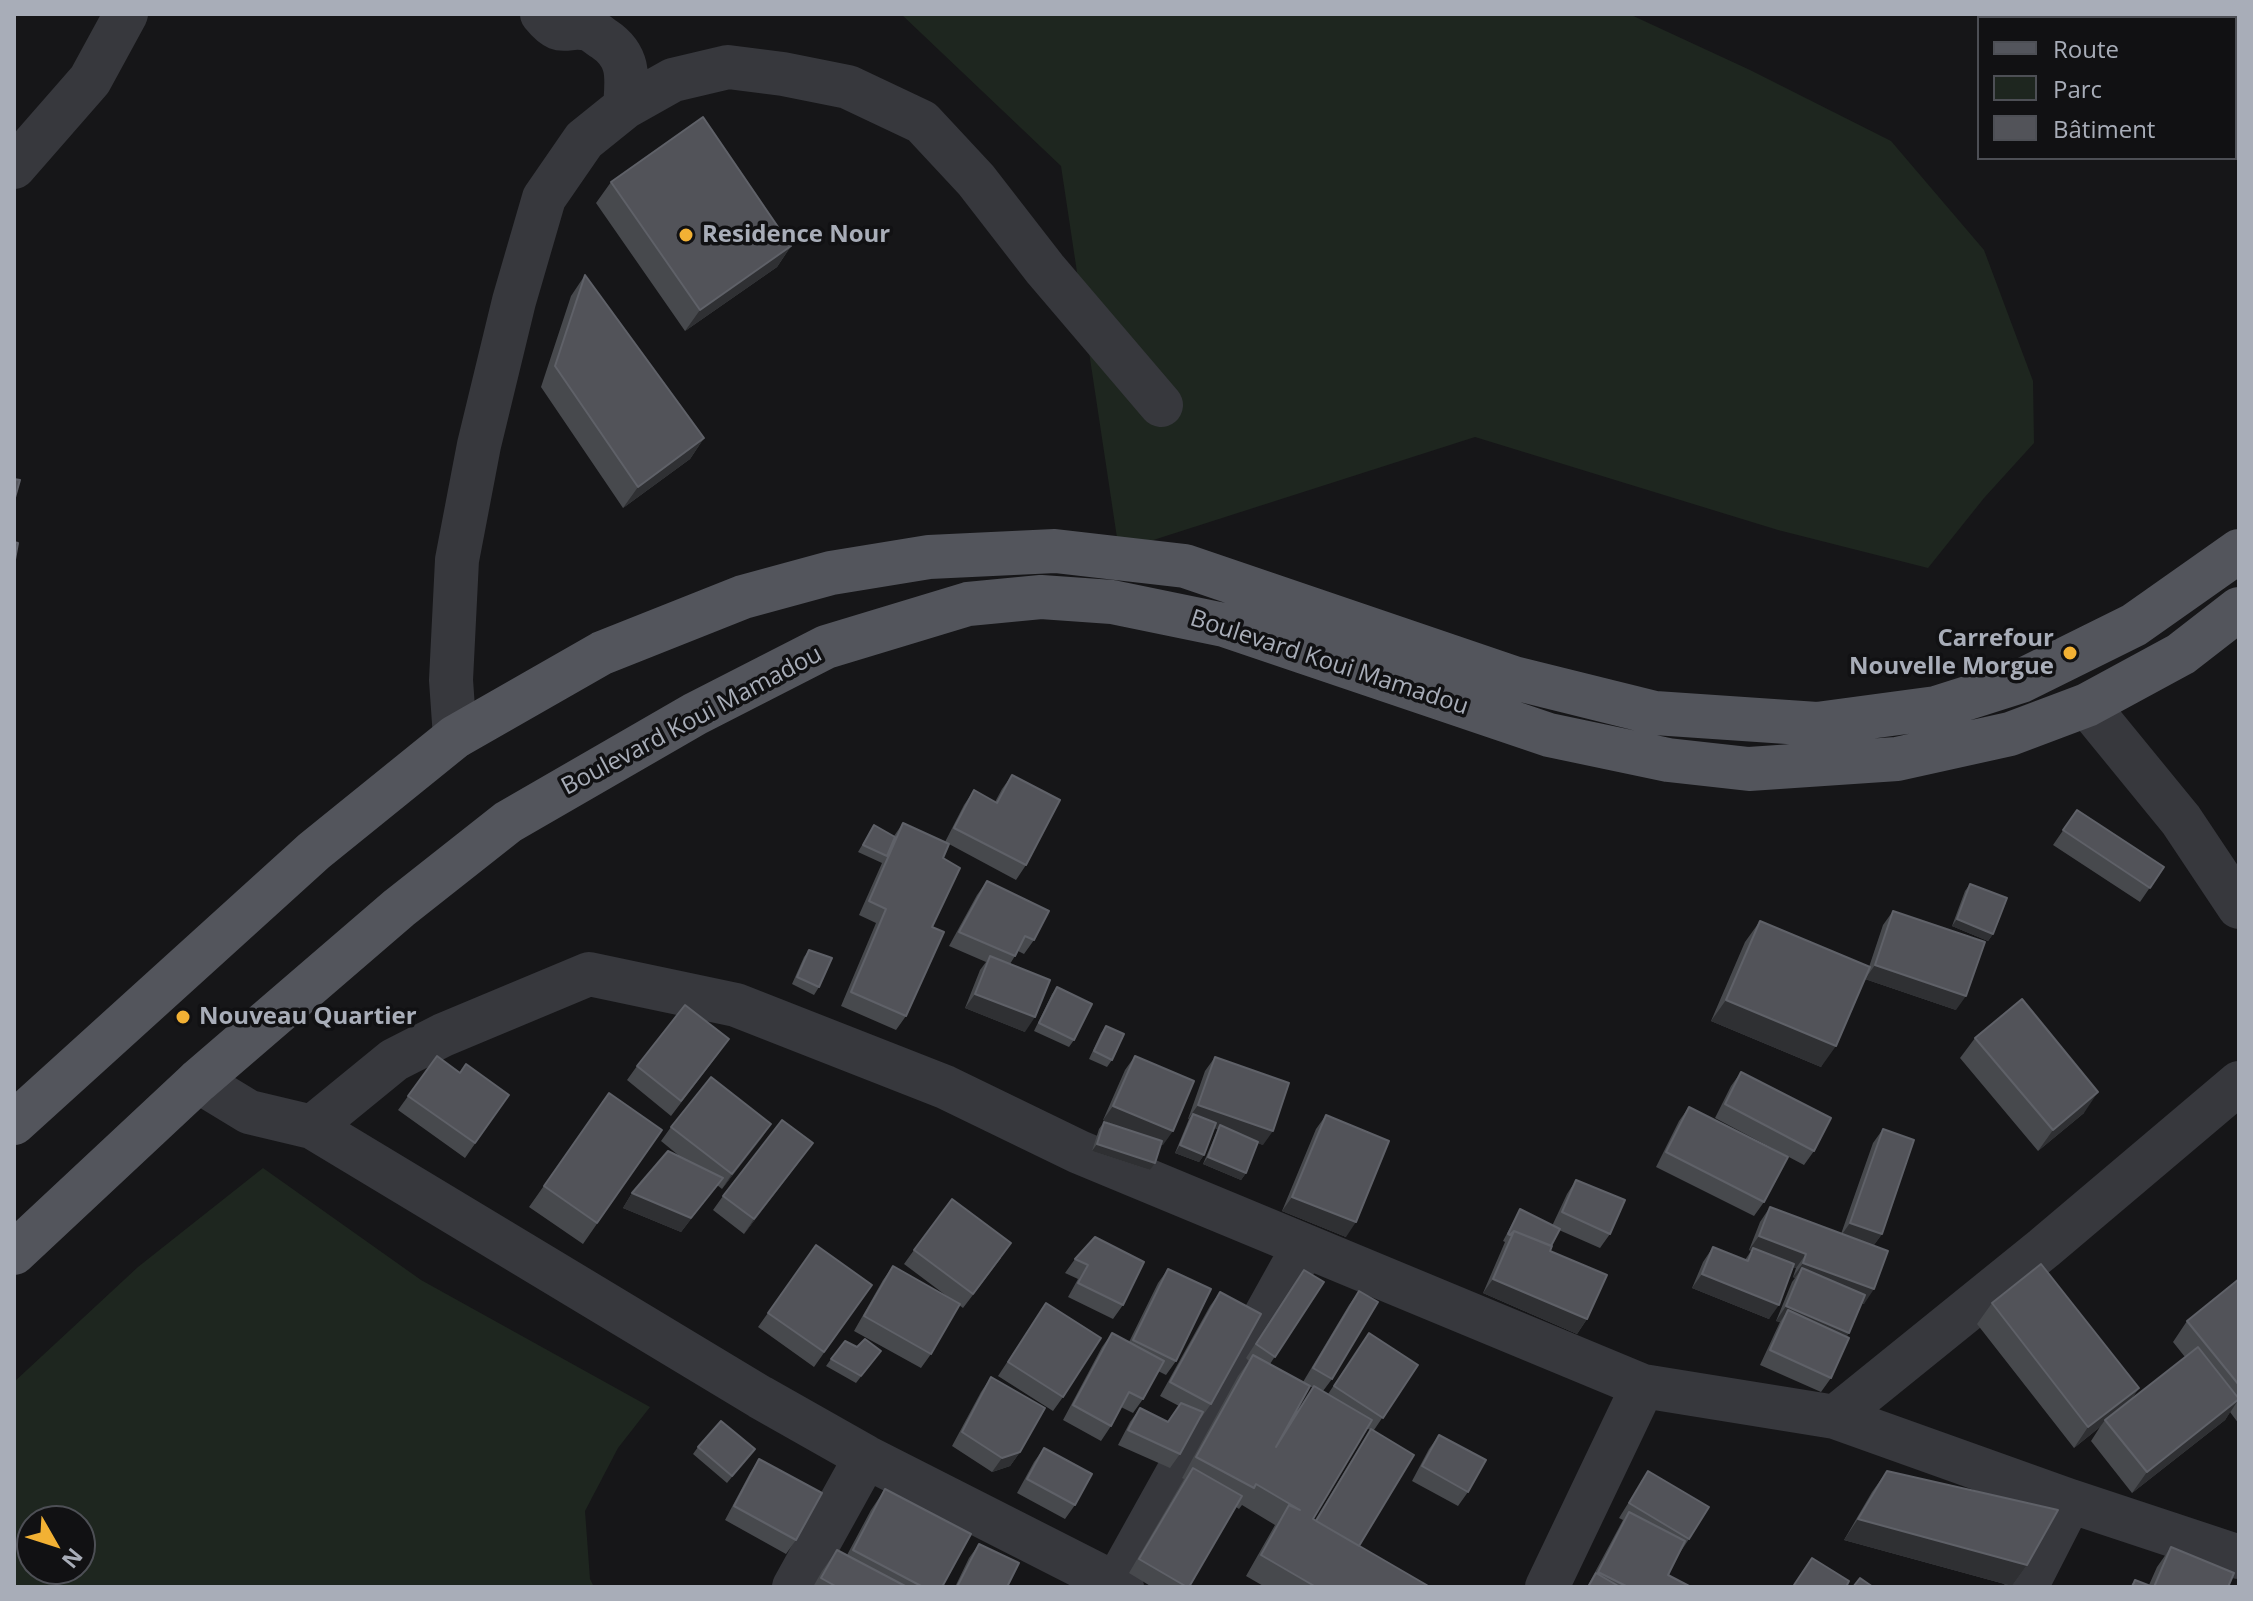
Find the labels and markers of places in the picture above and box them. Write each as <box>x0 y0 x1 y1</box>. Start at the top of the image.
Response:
place label: Residence Nour <box>702 221 890 249</box>
marker: Residence Nour <box>677 226 695 244</box>
place label: Carrefour Nouvelle Morgue <box>1849 625 2054 681</box>
marker: Carrefour Nouvelle Morgue <box>2061 644 2079 662</box>
place label: Nouveau Quartier <box>199 1003 417 1031</box>
marker: Nouveau Quartier <box>174 1008 192 1026</box>

